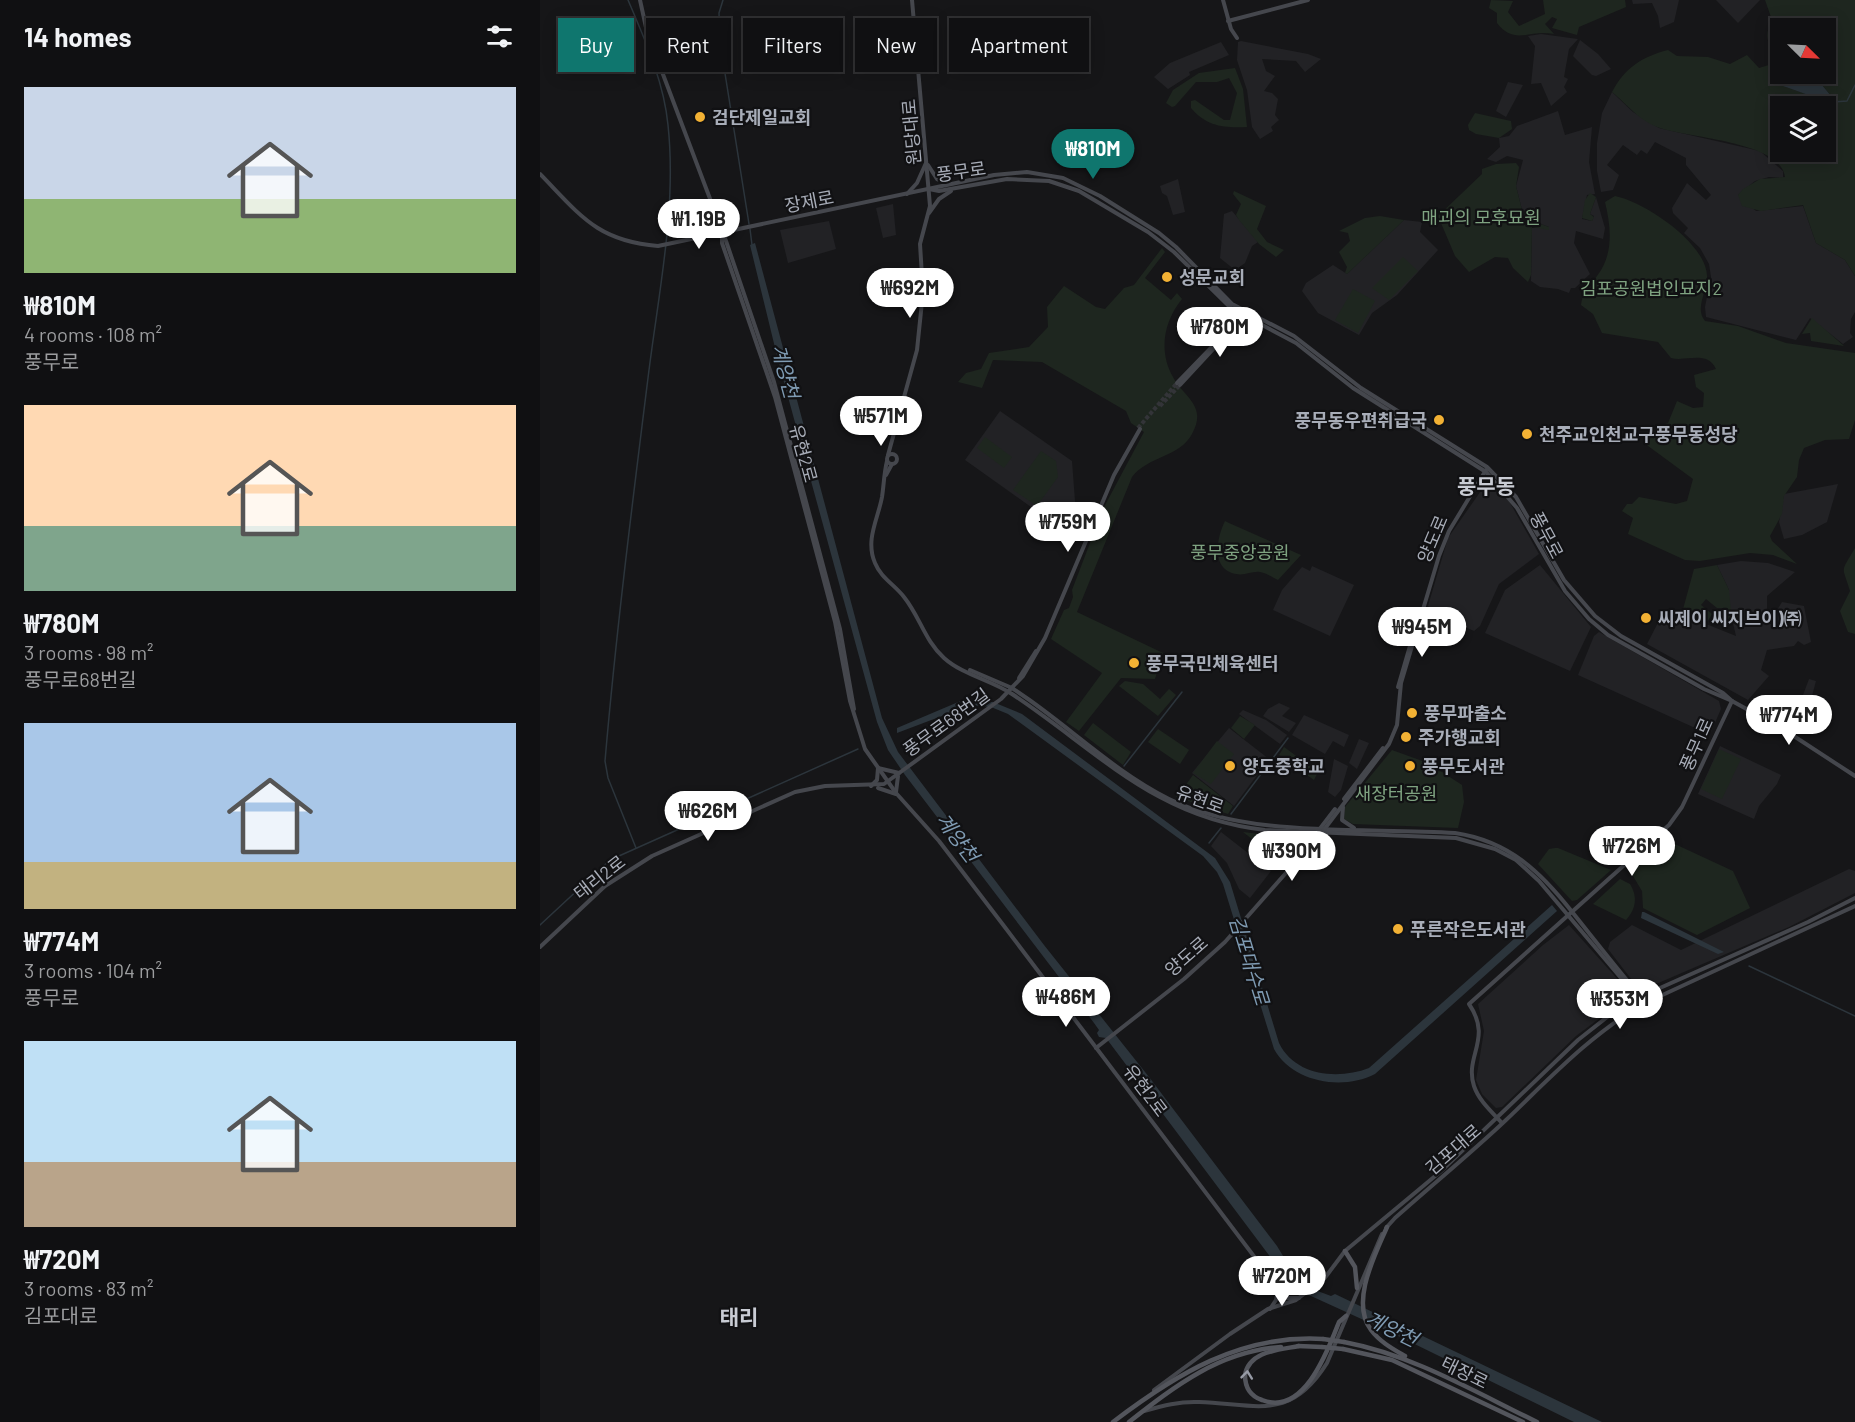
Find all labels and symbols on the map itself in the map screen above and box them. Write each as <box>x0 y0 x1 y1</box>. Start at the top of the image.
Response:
north arrow <box>1770 18 1836 84</box>
street label: 원당대로 <box>897 98 925 166</box>
place label: 검단제일교회 <box>712 106 811 128</box>
marker: 검단제일교회 <box>693 110 707 124</box>
pin: ₩810M <box>1051 129 1135 180</box>
street label: 풍무로 <box>935 157 987 185</box>
street label: 장제로 <box>783 185 835 217</box>
pin: ₩1.19B <box>650 199 748 250</box>
park label: 매괴의 모후묘원 <box>1421 206 1541 228</box>
place label: 성문교회 <box>1179 266 1245 288</box>
pin: ₩692M <box>868 268 952 319</box>
marker: 성문교회 <box>1160 270 1174 284</box>
park label: 김포공원법인묘지2 <box>1580 277 1722 299</box>
pin: ₩780M <box>1178 307 1262 358</box>
water label: 계양천 <box>767 341 805 403</box>
pin: ₩571M <box>839 396 923 447</box>
place label: 풍무동우편취급국 <box>1295 409 1427 431</box>
marker: 풍무동우편취급국 <box>1432 413 1446 427</box>
street label: 유현2로 <box>786 421 822 485</box>
place label: 천주교인천교구풍무동성당 <box>1539 423 1738 445</box>
marker: 천주교인천교구풍무동성당 <box>1520 427 1534 441</box>
district label: 풍무동 <box>1457 473 1515 498</box>
pin: ₩759M <box>1026 502 1110 553</box>
street label: 풍무로 <box>1526 508 1568 562</box>
street label: 양도로 <box>1412 512 1452 566</box>
park label: 풍무중앙공원 <box>1190 541 1290 563</box>
pin: ₩945M <box>1380 607 1464 658</box>
place label: 씨제이 씨지브이)㈜ <box>1658 607 1802 629</box>
marker: 씨제이 씨지브이)㈜ <box>1639 611 1653 625</box>
place label: 풍무국민체육센터 <box>1146 652 1278 674</box>
marker: 풍무국민체육센터 <box>1127 656 1141 670</box>
street label: 풍무로68번길 <box>898 683 994 761</box>
pin: ₩774M <box>1747 695 1831 746</box>
place label: 풍무파출소 <box>1424 702 1507 724</box>
marker: 풍무파출소 <box>1405 706 1419 720</box>
street label: 풍무1로 <box>1675 714 1717 774</box>
place label: 주가행교회 <box>1418 726 1501 748</box>
marker: 주가행교회 <box>1399 730 1413 744</box>
place label: 양도중학교 <box>1242 755 1325 777</box>
place label: 풍무도서관 <box>1422 755 1505 777</box>
marker: 양도중학교 <box>1223 759 1237 773</box>
marker: 풍무도서관 <box>1403 759 1417 773</box>
street label: 유현로 <box>1173 780 1227 818</box>
park label: 새장터공원 <box>1355 782 1437 804</box>
pin: ₩626M <box>666 791 750 842</box>
water label: 계양천 <box>932 808 986 868</box>
pin: ₩726M <box>1590 826 1674 877</box>
pin: ₩390M <box>1250 831 1334 882</box>
street label: 태리2로 <box>569 850 629 904</box>
water label: 김포대수로 <box>1225 913 1275 1009</box>
place label: 푸른작은도서관 <box>1410 918 1526 940</box>
marker: 푸른작은도서관 <box>1391 922 1405 936</box>
street label: 양도로 <box>1160 931 1212 981</box>
pin: ₩486M <box>1024 977 1108 1028</box>
pin: ₩353M <box>1578 979 1662 1030</box>
street label: 유현2로 <box>1119 1060 1173 1120</box>
street label: 김포대로 <box>1421 1119 1485 1179</box>
pin: ₩720M <box>1240 1256 1324 1307</box>
district label: 태리 <box>720 1304 758 1329</box>
water label: 계양천 <box>1362 1305 1424 1352</box>
street label: 태장로 <box>1438 1351 1492 1393</box>
one-way arrow <box>1240 1370 1253 1380</box>

